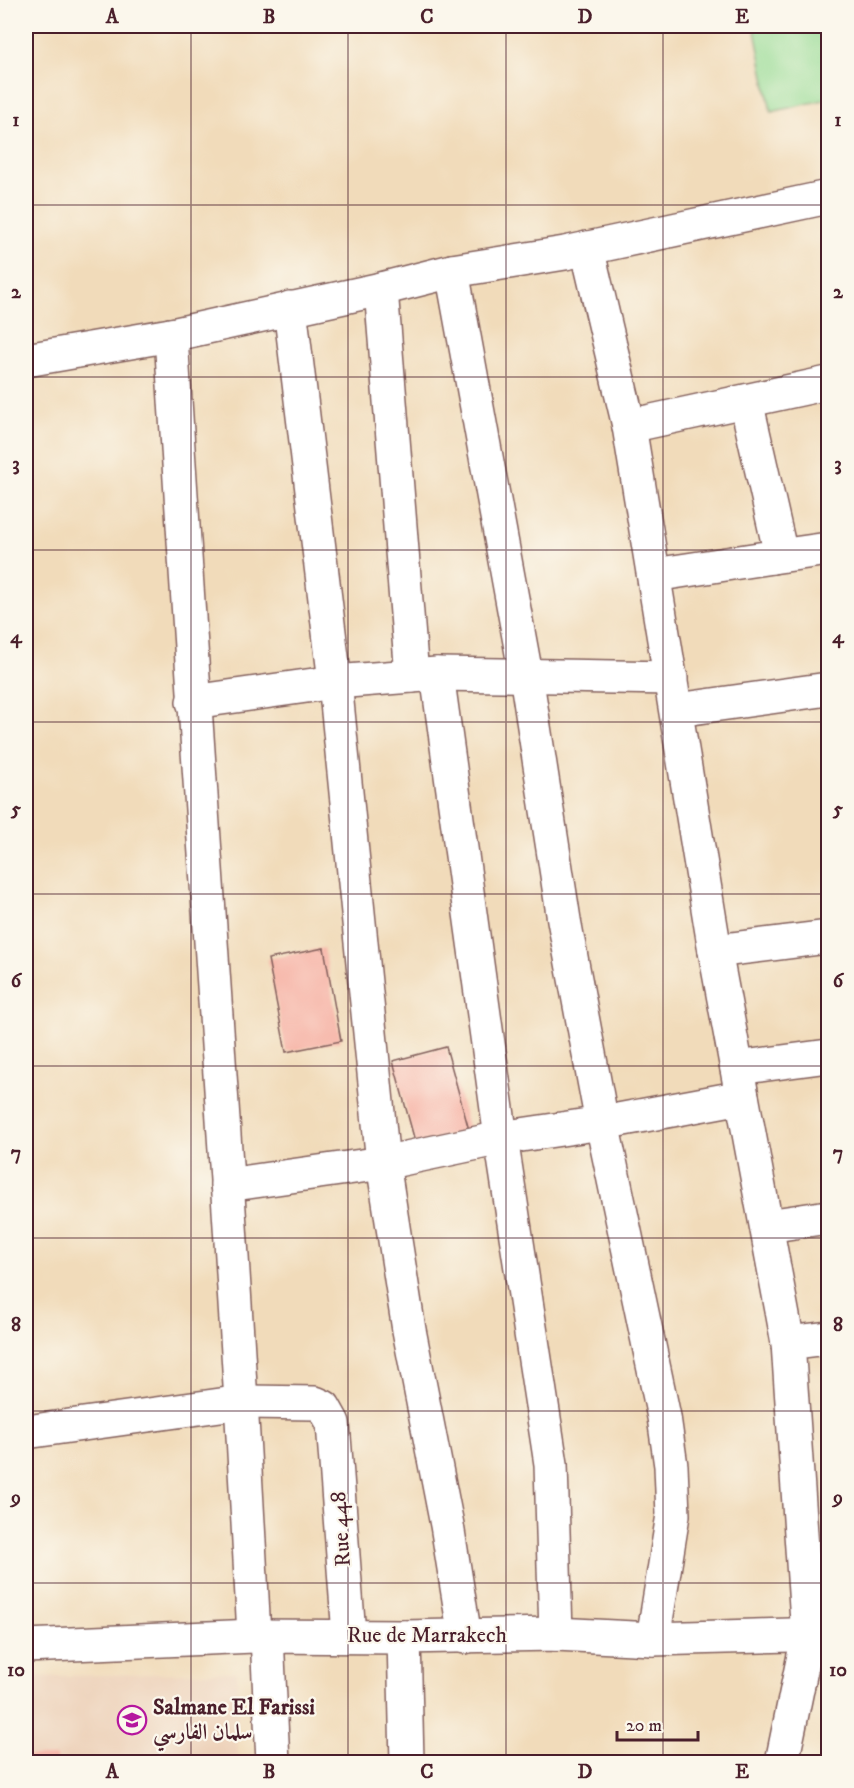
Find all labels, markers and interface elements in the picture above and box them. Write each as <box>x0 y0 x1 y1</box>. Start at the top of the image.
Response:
text: A <box>105 5 120 30</box>
text: B <box>263 5 275 30</box>
text: C <box>420 5 434 30</box>
text: D <box>578 5 593 30</box>
text: E <box>735 5 749 30</box>
text: 1 <box>12 108 20 133</box>
text: 1 <box>834 108 842 133</box>
text: 2 <box>11 280 22 305</box>
text: 2 <box>833 280 844 305</box>
text: 3 <box>12 452 20 477</box>
text: 3 <box>834 452 842 477</box>
text: 4 <box>10 625 23 650</box>
text: 4 <box>832 625 845 650</box>
text: 5 <box>10 797 21 822</box>
text: 5 <box>832 797 843 822</box>
text: 6 <box>11 969 23 994</box>
text: 6 <box>833 969 845 994</box>
text: 7 <box>11 1141 21 1166</box>
text: 7 <box>833 1141 843 1166</box>
text: 8 <box>11 1313 21 1338</box>
text: 8 <box>833 1313 843 1338</box>
text: 9 <box>9 1486 21 1511</box>
text: 9 <box>831 1486 843 1511</box>
street label: Rue 448 <box>325 1490 357 1568</box>
street label: Rue de Marrakech <box>347 1622 507 1649</box>
text: 10 <box>7 1658 25 1683</box>
text: 10 <box>829 1658 847 1683</box>
place label: Salmane El Farissi سلمان الفارسي <box>153 1694 315 1752</box>
school or university icon: Salmane El Farissi سلمان الفارسي <box>116 1704 148 1736</box>
scale bar <box>617 1704 698 1742</box>
text: 20 m <box>626 1715 662 1737</box>
text: A <box>105 1760 120 1785</box>
text: B <box>263 1760 275 1785</box>
text: C <box>420 1760 434 1785</box>
text: D <box>578 1760 593 1785</box>
text: E <box>735 1760 749 1785</box>

